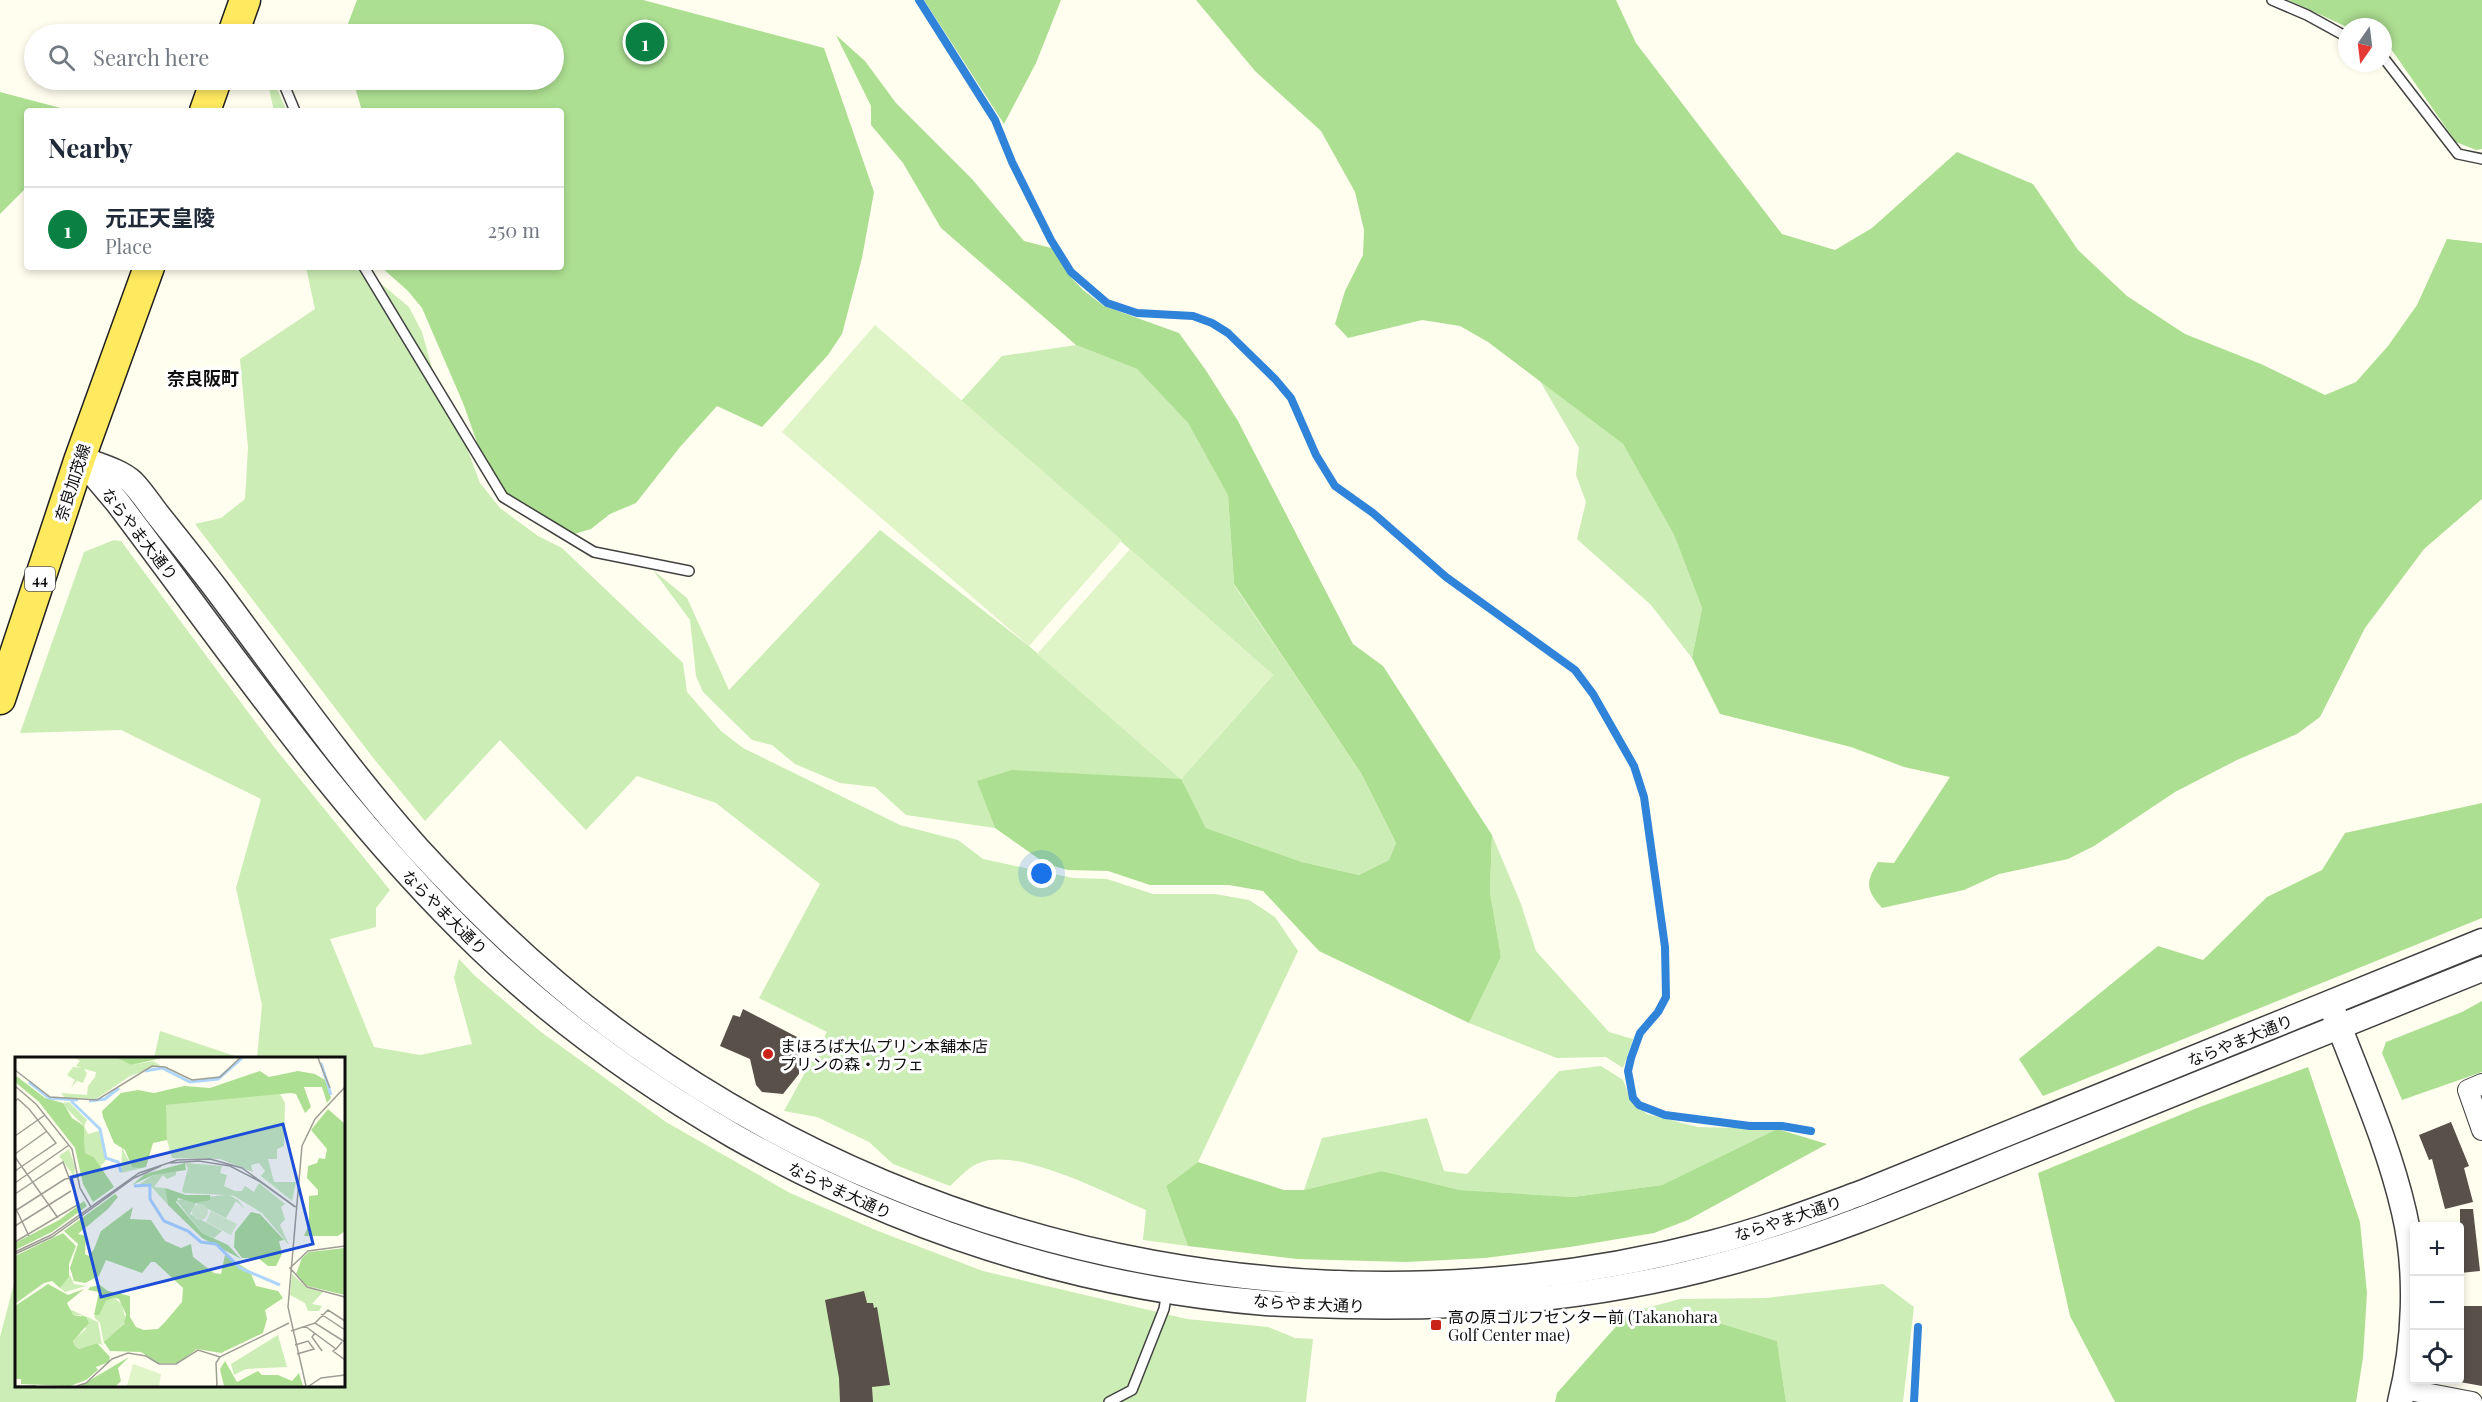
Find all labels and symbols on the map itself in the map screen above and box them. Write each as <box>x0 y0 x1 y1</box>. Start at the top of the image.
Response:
north arrow <box>2338 18 2392 72</box>
pin: 1 <box>626 20 664 64</box>
district label: 奈良阪町 <box>167 366 239 390</box>
street label: 奈良加茂線 <box>50 441 94 523</box>
street label: ならやま大通り <box>97 483 183 585</box>
road number: 44 <box>25 567 55 591</box>
your location <box>1027 859 1056 888</box>
street label: ならやま大通り <box>398 865 492 959</box>
street label: ならやま大通り <box>2184 1009 2296 1071</box>
place label: まほろば大仏プリン本舗本店 プリンの森・カフェ <box>780 1035 988 1074</box>
marker: まほろば大仏プリン本舗本店 プリンの森・カフェ <box>761 1047 775 1061</box>
inset map <box>15 1057 345 1387</box>
street label: ならやま大通り <box>785 1157 895 1223</box>
street label: ならやま大通り <box>1731 1191 1845 1245</box>
street label: ならやま大通り <box>1253 1290 1365 1316</box>
place label: 高の原ゴルフセンター前 (Takanohara Golf Center mae) <box>1448 1306 1718 1345</box>
marker: 高の原ゴルフセンター前 (Takanohara Golf Center mae) <box>1429 1318 1443 1332</box>

